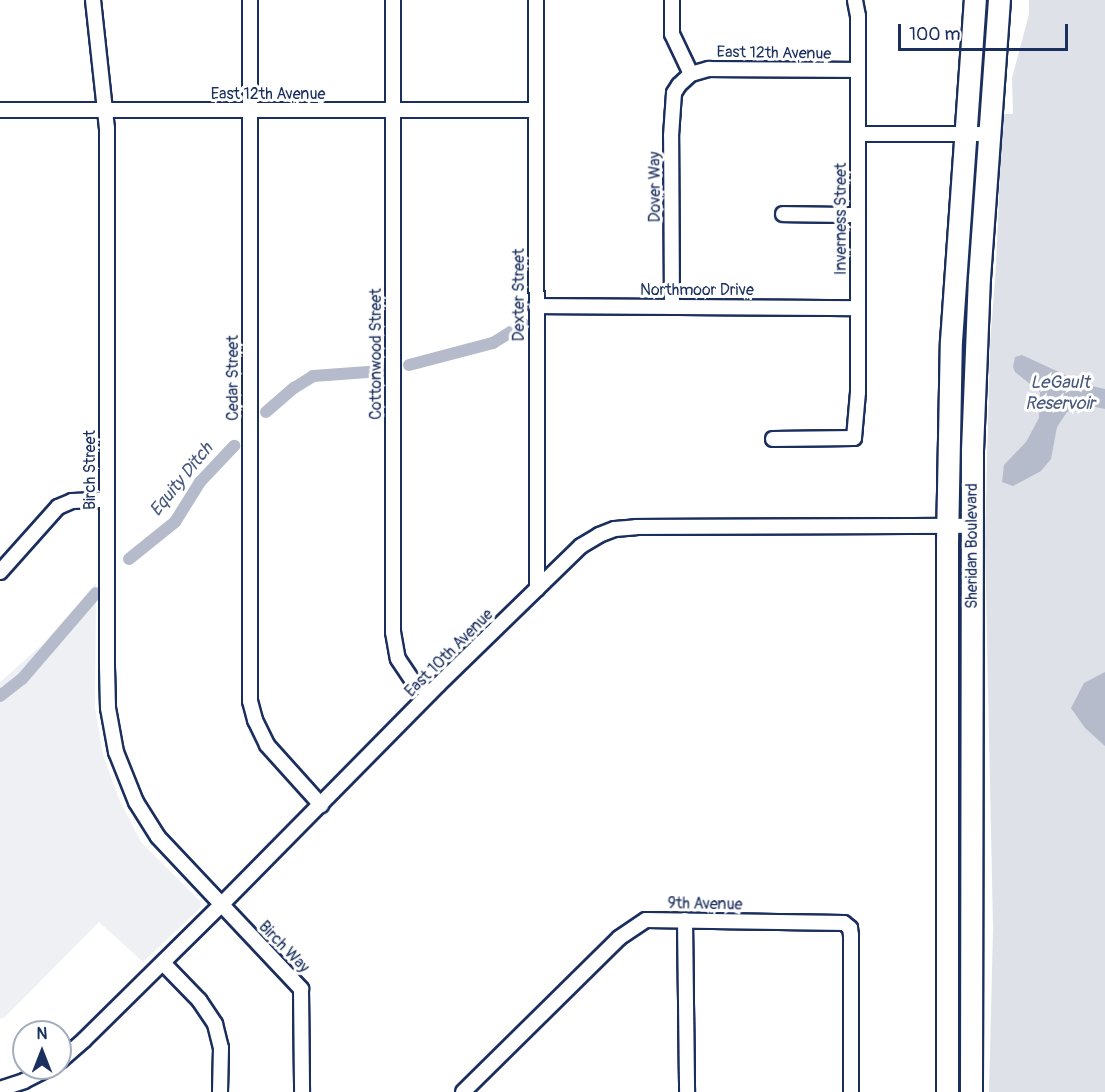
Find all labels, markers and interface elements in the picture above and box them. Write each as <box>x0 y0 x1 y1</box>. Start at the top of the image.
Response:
scale bar <box>901 12 1070 50</box>
text: 100 m <box>909 23 961 46</box>
street label: East 12th Avenue <box>717 42 831 64</box>
street label: East 12th Avenue <box>211 84 325 104</box>
street label: Dover Way <box>645 152 665 222</box>
street label: Inverness Street <box>831 163 851 275</box>
street label: Dexter Street <box>509 249 529 341</box>
street label: Northmoor Drive <box>640 280 754 300</box>
street label: Cottonwood Street <box>366 288 386 420</box>
street label: Cedar Street <box>223 335 243 421</box>
water label: LeGault Reservoir <box>1025 373 1095 416</box>
street label: Birch Street <box>80 430 100 510</box>
water label: Equity Ditch <box>146 439 218 521</box>
street label: Sheridan Boulevard <box>962 483 982 609</box>
street label: East 10th Avenue <box>401 605 497 701</box>
street label: 9th Avenue <box>667 894 743 914</box>
street label: Birch Way <box>255 917 313 977</box>
north arrow <box>12 1020 72 1080</box>
text: N <box>37 1024 47 1044</box>

